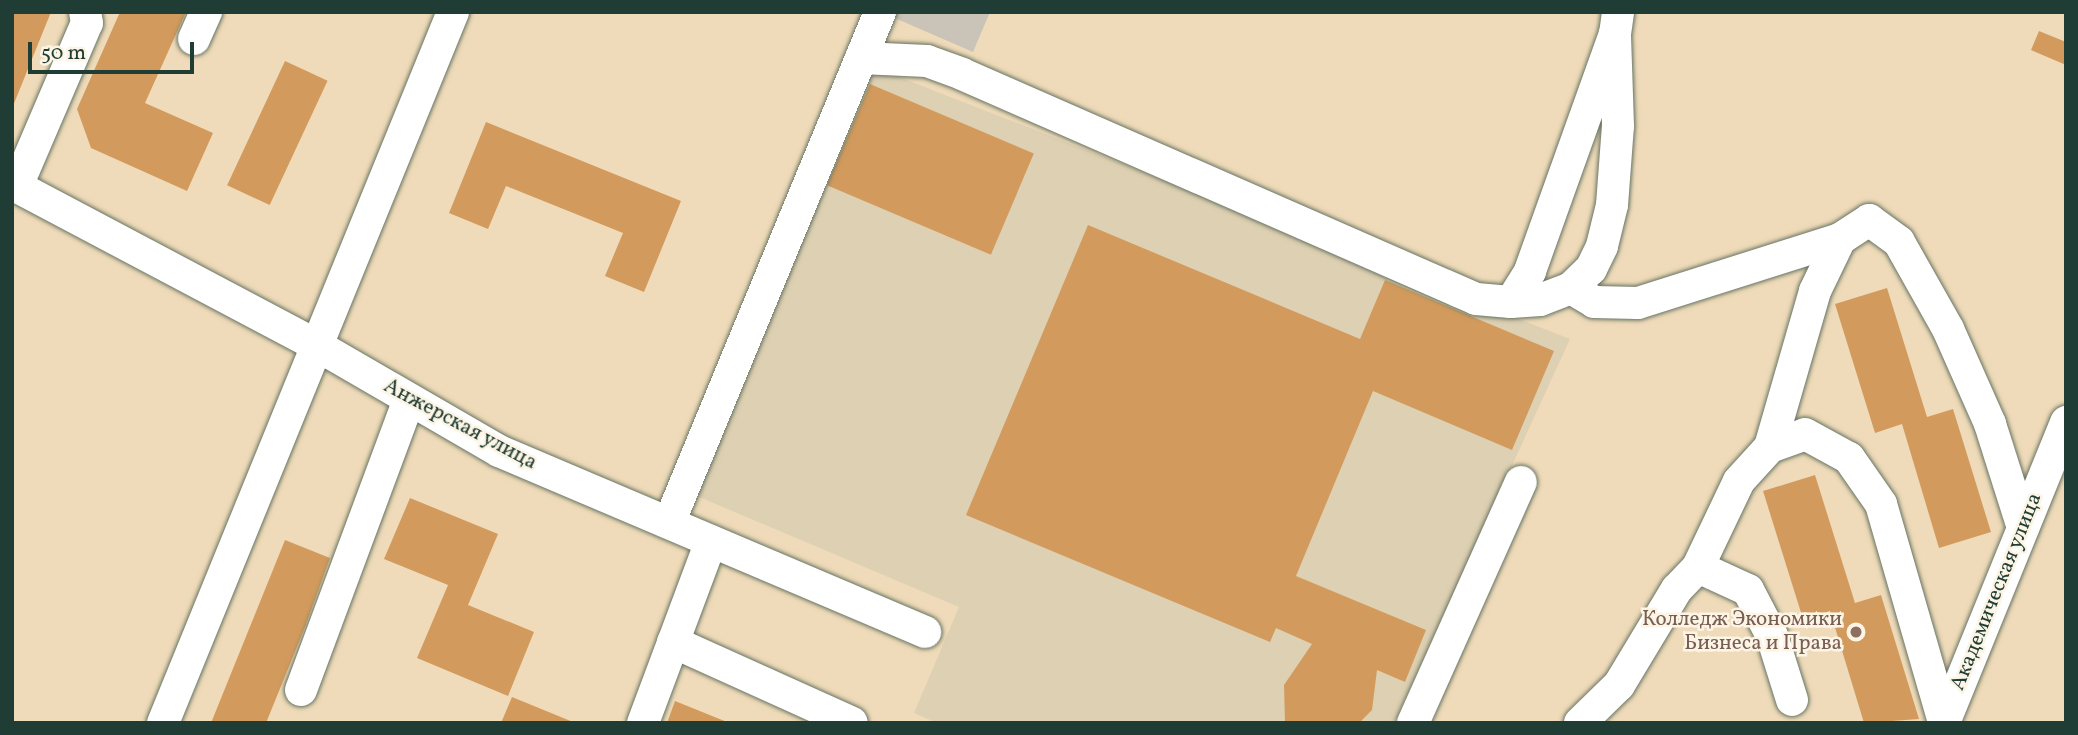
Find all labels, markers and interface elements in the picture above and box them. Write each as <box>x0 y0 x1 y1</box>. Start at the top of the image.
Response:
scale bar <box>32 28 198 72</box>
text: 50 m <box>41 39 86 68</box>
street label: Анжерская улица <box>379 374 541 476</box>
street label: Академическая улица <box>1946 489 2048 695</box>
place label: Колледж Экономики Бизнеса и Права <box>1642 607 1842 657</box>
marker: Колледж Экономики Бизнеса и Права <box>1848 624 1864 640</box>

